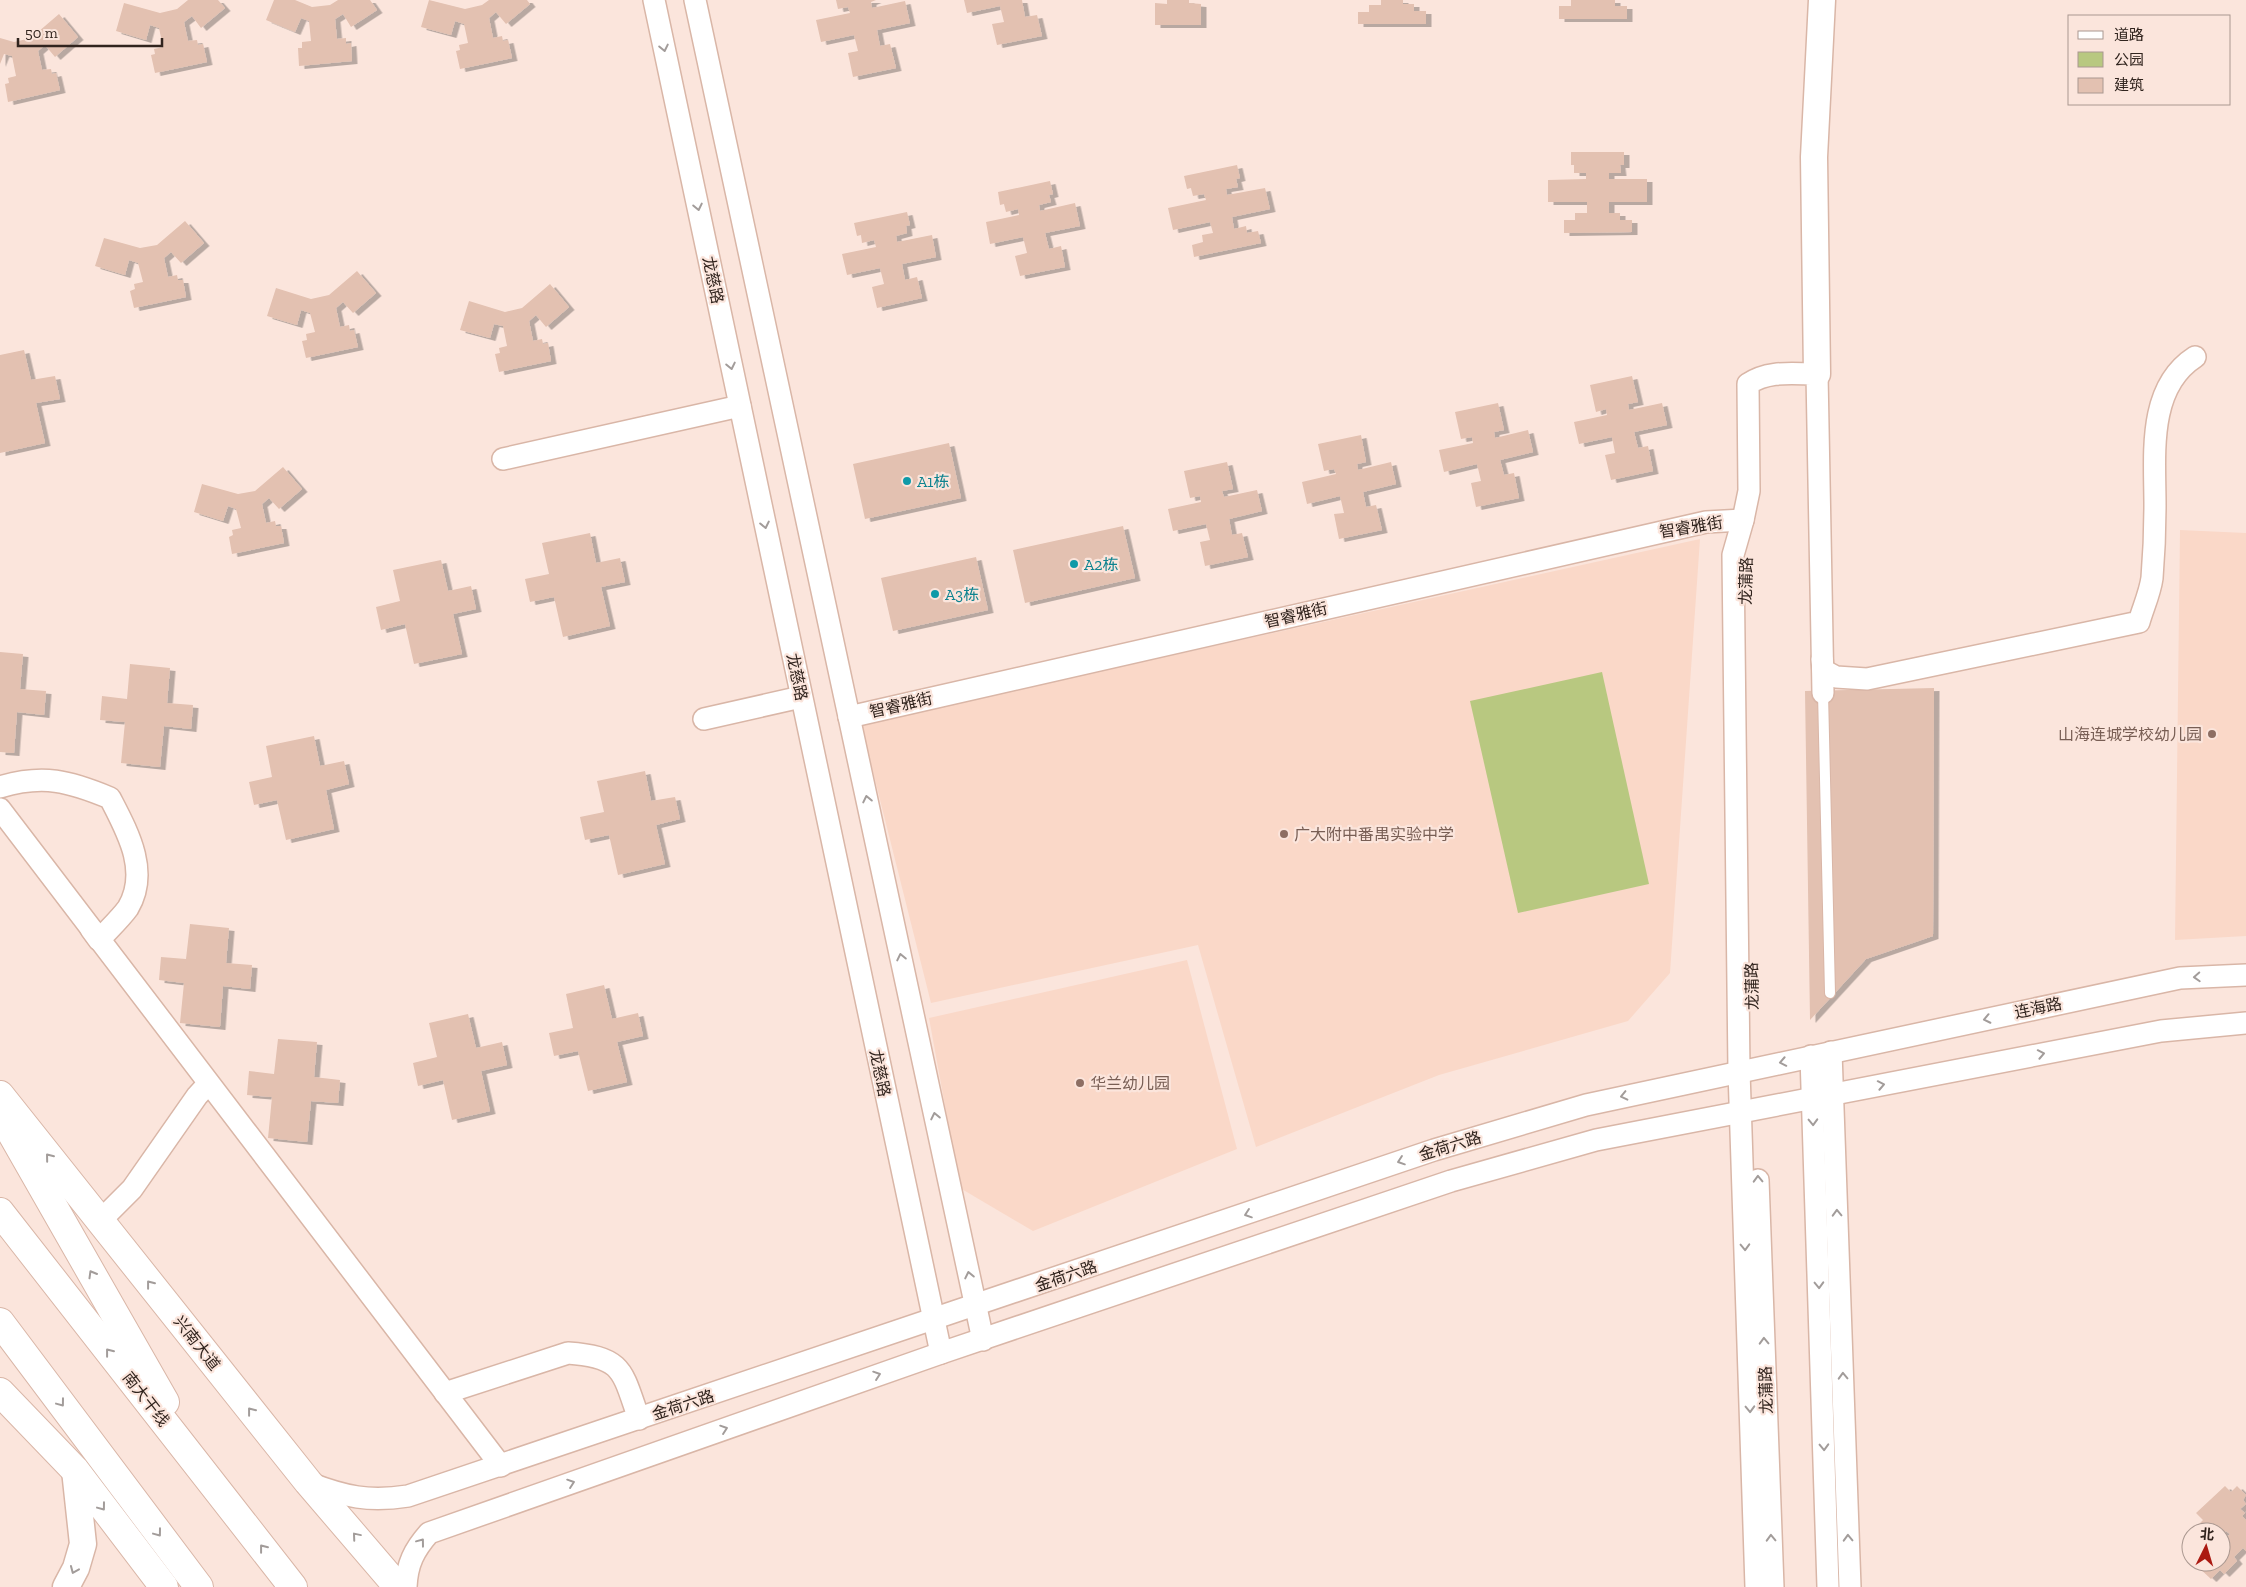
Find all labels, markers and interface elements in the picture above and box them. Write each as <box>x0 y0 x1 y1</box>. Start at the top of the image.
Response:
scale bar <box>18 15 161 47</box>
legend <box>2068 15 2231 105</box>
text: 50 m <box>25 24 58 42</box>
text: 道路 <box>2114 26 2144 44</box>
one-way arrow <box>658 43 669 52</box>
text: 公园 <box>2114 51 2144 69</box>
text: 建筑 <box>2114 76 2144 94</box>
one-way arrow <box>692 202 702 211</box>
street label: 龙慈路 <box>699 255 727 305</box>
one-way arrow <box>725 361 736 370</box>
place label: A1栋 <box>917 472 950 491</box>
marker: A1栋 <box>901 475 913 487</box>
street label: 智睿雅街 <box>1658 513 1724 541</box>
one-way arrow <box>759 520 769 529</box>
place label: A2栋 <box>1084 555 1119 574</box>
street label: 龙蒲路 <box>1736 557 1756 605</box>
marker: A2栋 <box>1068 558 1080 570</box>
place label: A3栋 <box>945 585 979 604</box>
marker: A3栋 <box>929 588 941 600</box>
street label: 智睿雅街 <box>1263 599 1329 631</box>
street label: 龙慈路 <box>783 652 811 702</box>
street label: 智睿雅街 <box>868 689 934 721</box>
place label: 山海连城学校幼儿园 <box>2058 725 2202 744</box>
marker: 山海连城学校幼儿园 <box>2206 728 2218 740</box>
one-way arrow <box>862 794 872 803</box>
place label: 广大附中番禺实验中学 <box>1294 825 1454 844</box>
marker: 广大附中番禺实验中学 <box>1278 828 1290 840</box>
one-way arrow <box>896 953 906 962</box>
street label: 龙蒲路 <box>1742 962 1762 1010</box>
one-way arrow <box>2193 972 2201 982</box>
street label: 连海路 <box>2013 994 2063 1022</box>
one-way arrow <box>1982 1013 1991 1024</box>
street label: 龙慈路 <box>866 1048 894 1098</box>
one-way arrow <box>2036 1050 2045 1060</box>
one-way arrow <box>1779 1056 1788 1066</box>
place label: 华兰幼儿园 <box>1090 1074 1170 1093</box>
marker: 华兰幼儿园 <box>1074 1077 1086 1089</box>
one-way arrow <box>1877 1081 1885 1091</box>
one-way arrow <box>1620 1090 1629 1101</box>
one-way arrow <box>930 1112 941 1121</box>
one-way arrow <box>1808 1119 1819 1127</box>
street label: 金荷六路 <box>1417 1128 1483 1164</box>
one-way arrow <box>47 1154 55 1163</box>
one-way arrow <box>1398 1156 1406 1166</box>
one-way arrow <box>1752 1174 1763 1182</box>
one-way arrow <box>1244 1208 1252 1218</box>
one-way arrow <box>1832 1209 1843 1217</box>
one-way arrow <box>1740 1243 1750 1251</box>
street label: 金荷六路 <box>1033 1257 1099 1295</box>
one-way arrow <box>89 1270 99 1279</box>
one-way arrow <box>964 1271 975 1280</box>
one-way arrow <box>148 1281 156 1290</box>
one-way arrow <box>1813 1281 1824 1289</box>
street label: 兴南大道 <box>170 1312 224 1374</box>
one-way arrow <box>1758 1337 1769 1345</box>
one-way arrow <box>106 1349 114 1358</box>
street label: 龙蒲路 <box>1756 1366 1776 1414</box>
street label: 南大干线 <box>119 1368 173 1430</box>
one-way arrow <box>872 1371 881 1381</box>
one-way arrow <box>1838 1372 1848 1380</box>
street label: 金荷六路 <box>650 1386 716 1424</box>
one-way arrow <box>55 1397 63 1406</box>
one-way arrow <box>1745 1406 1755 1413</box>
one-way arrow <box>248 1408 257 1417</box>
one-way arrow <box>719 1425 728 1435</box>
one-way arrow <box>1819 1444 1829 1451</box>
one-way arrow <box>566 1479 574 1489</box>
one-way arrow <box>97 1501 105 1510</box>
north arrow <box>2181 1522 2231 1572</box>
text: 北 <box>2199 1525 2215 1544</box>
one-way arrow <box>152 1527 161 1537</box>
one-way arrow <box>353 1533 361 1542</box>
one-way arrow <box>1766 1534 1777 1542</box>
one-way arrow <box>1843 1534 1854 1542</box>
one-way arrow <box>415 1538 424 1548</box>
one-way arrow <box>259 1545 268 1554</box>
one-way arrow <box>70 1565 81 1574</box>

